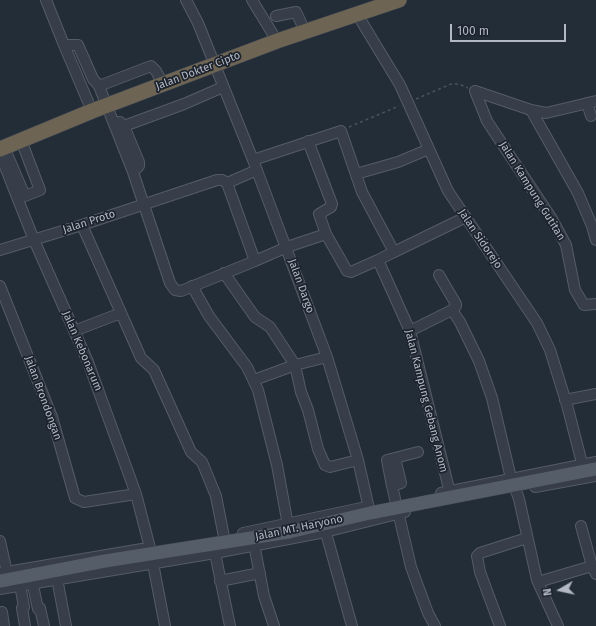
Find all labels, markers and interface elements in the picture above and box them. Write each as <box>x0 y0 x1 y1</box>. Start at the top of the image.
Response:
scale bar <box>452 16 568 42</box>
text: 100 m <box>457 24 489 38</box>
street label: Jalan Dokter Cipto <box>154 49 242 93</box>
street label: Jalan Kampung Gutitan <box>496 139 568 243</box>
street label: Jalan Proto <box>61 207 117 237</box>
street label: Jalan Sidorejo <box>455 207 505 271</box>
street label: Jalan Dargo <box>285 257 317 315</box>
street label: Jalan Kebonarum <box>59 309 105 393</box>
street label: Jalan Kampung Gebang Anom <box>402 328 450 474</box>
street label: Jalan Brondongan <box>22 354 64 442</box>
street label: Jalan MT. Haryono <box>254 512 344 544</box>
north arrow <box>540 570 580 610</box>
text: N <box>541 587 555 597</box>

